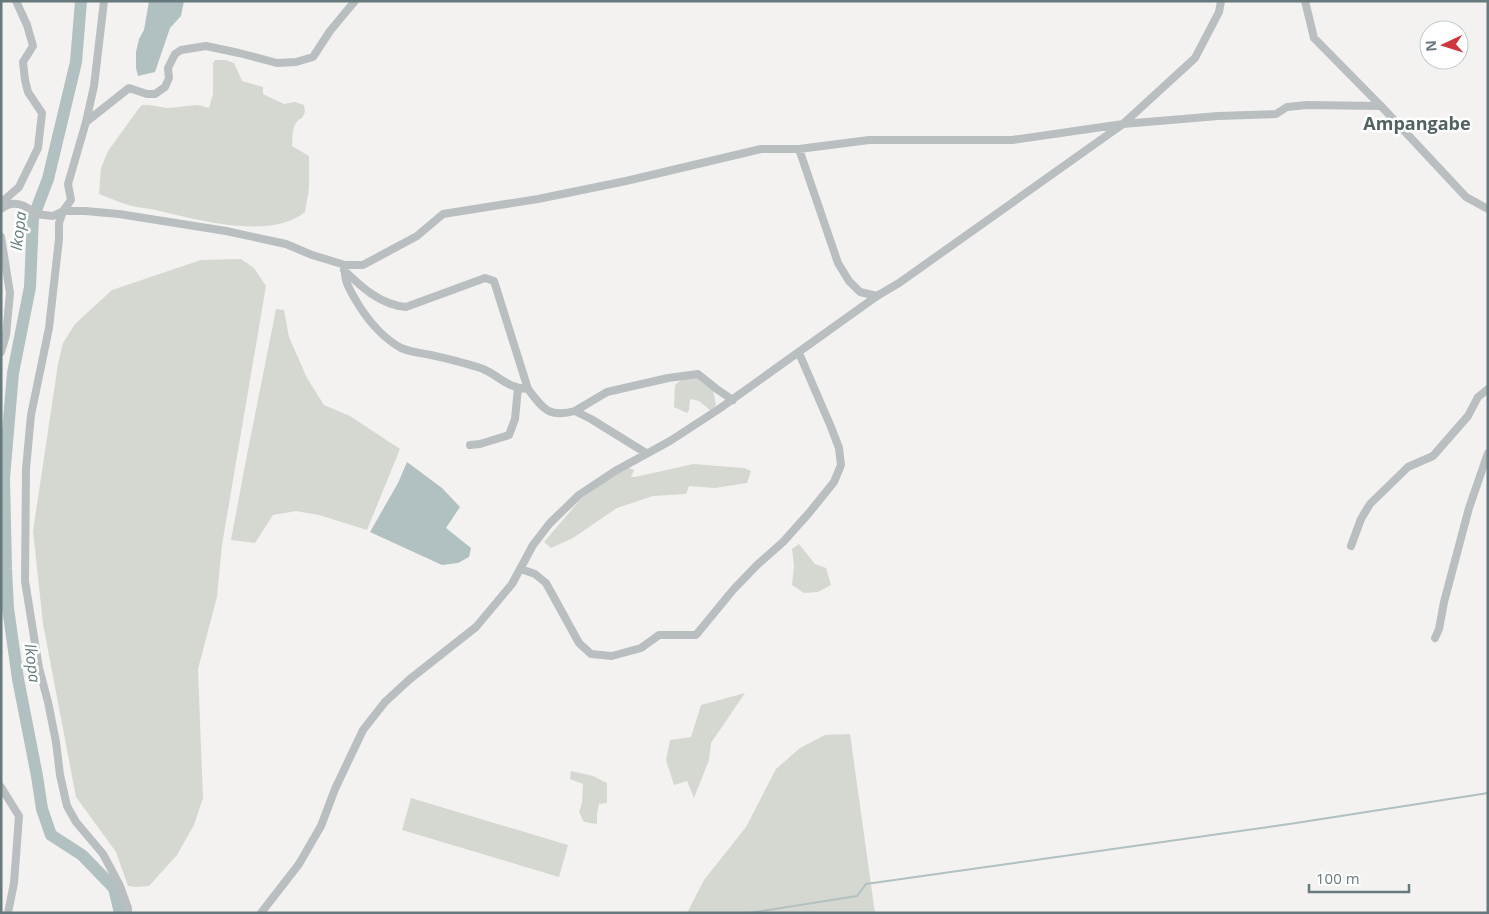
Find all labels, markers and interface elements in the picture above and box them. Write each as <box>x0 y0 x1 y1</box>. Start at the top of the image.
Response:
north arrow <box>1419 20 1469 70</box>
text: N <box>1421 40 1440 52</box>
district label: Ampangabe <box>1363 111 1471 135</box>
water label: Ikopa <box>5 210 31 252</box>
water label: Ikopa <box>20 642 46 684</box>
scale bar <box>1309 862 1409 894</box>
text: 100 m <box>1316 868 1360 888</box>

